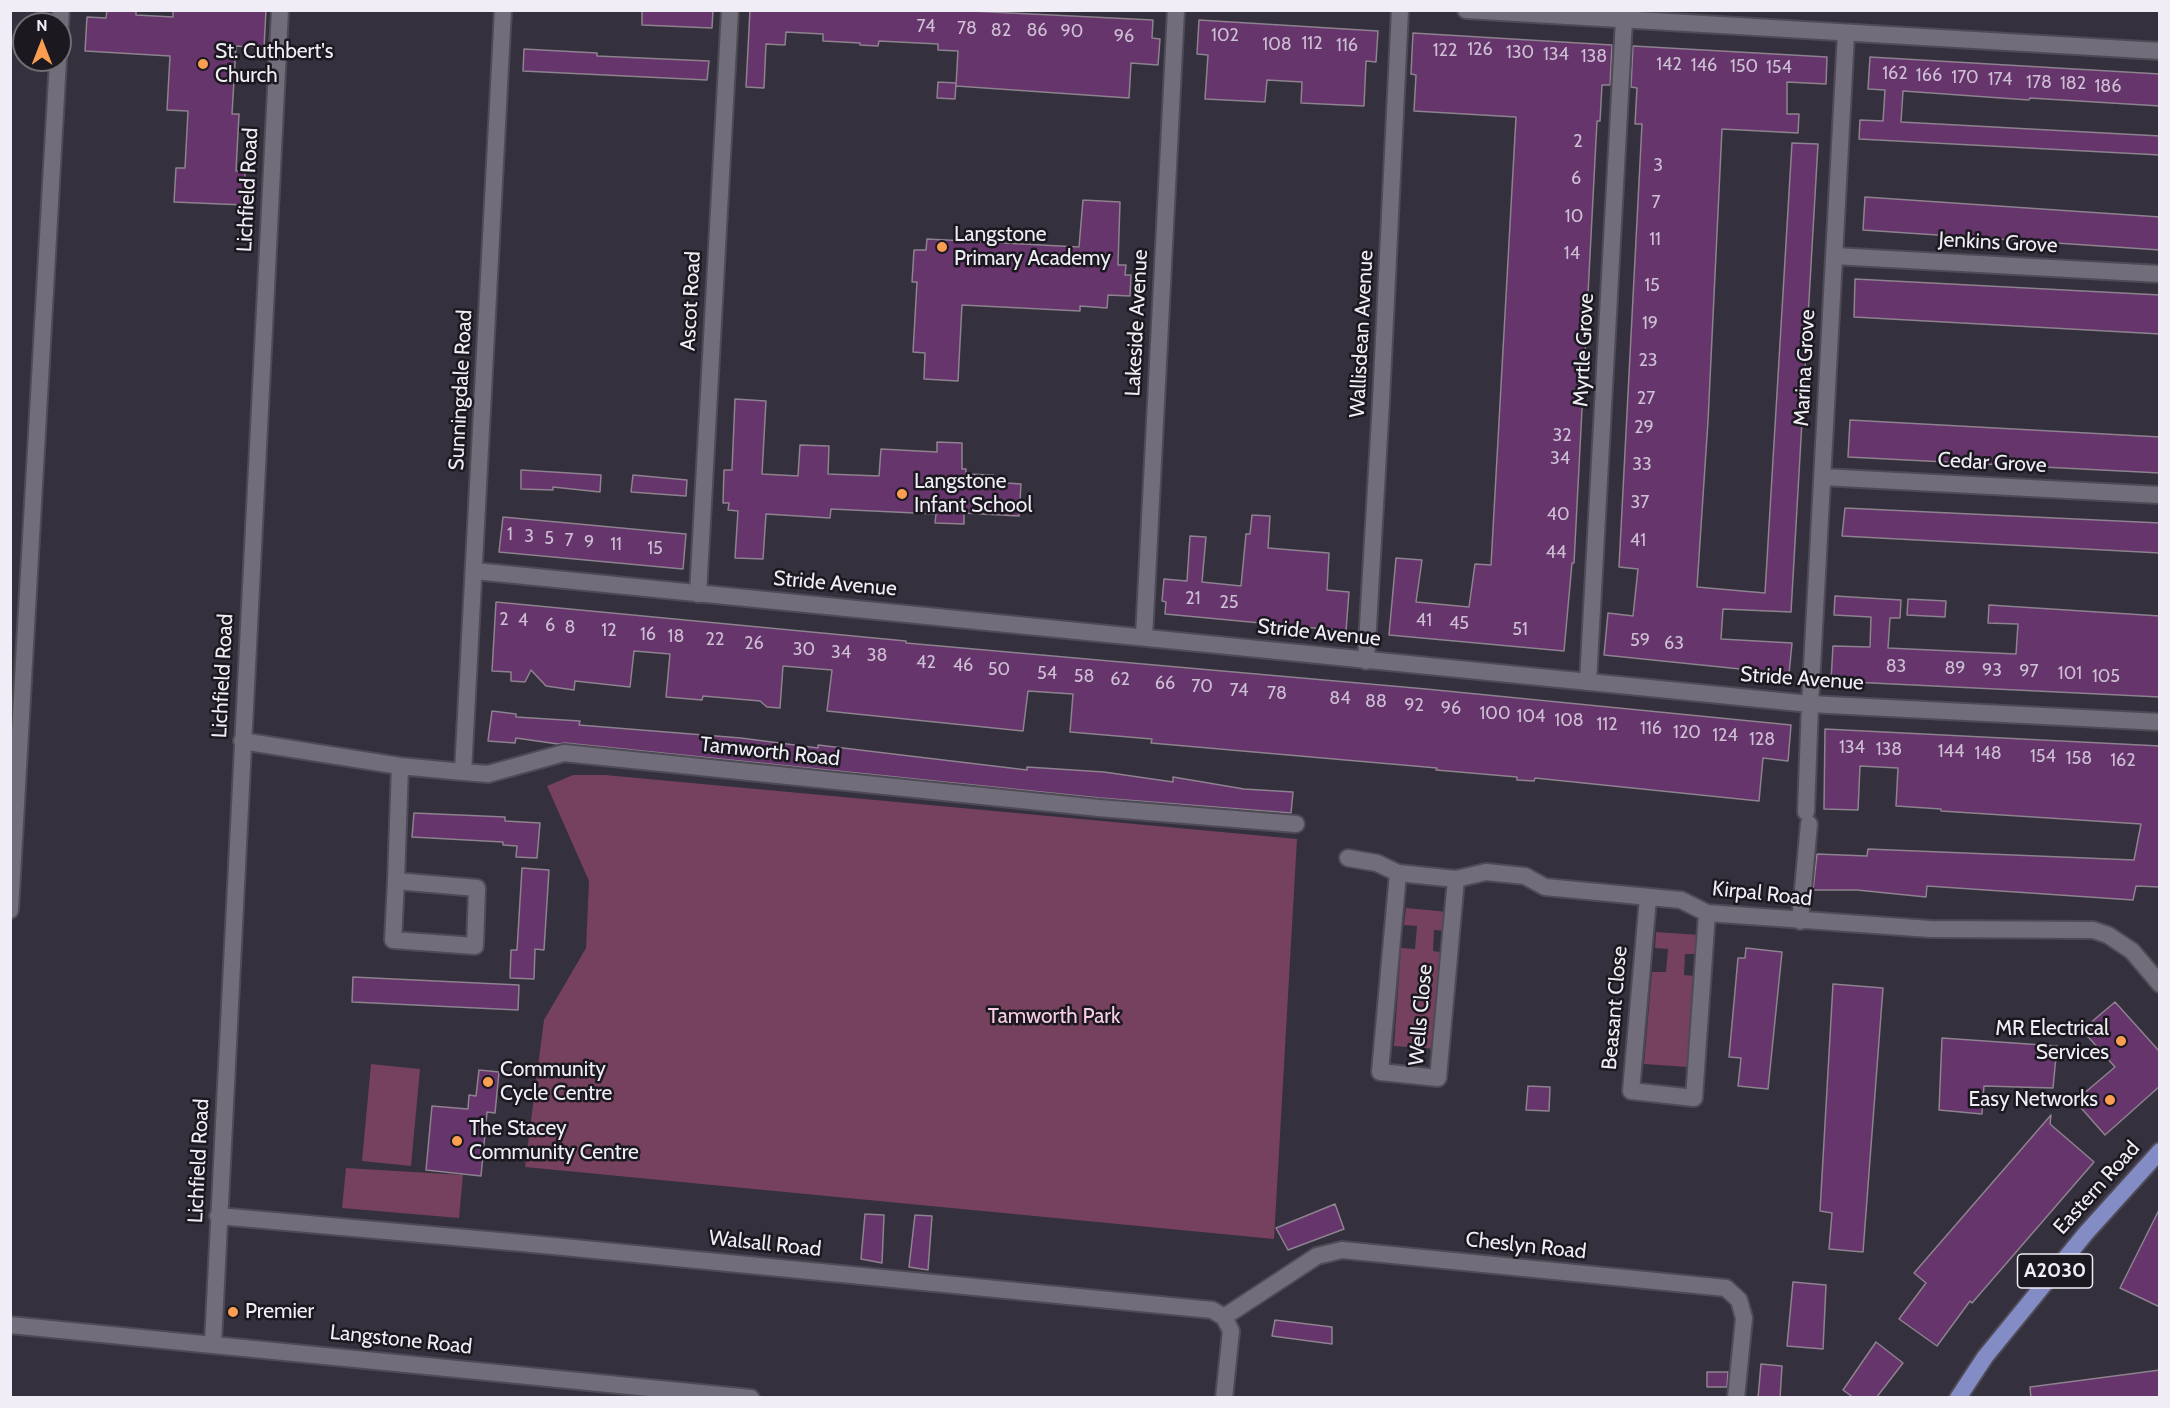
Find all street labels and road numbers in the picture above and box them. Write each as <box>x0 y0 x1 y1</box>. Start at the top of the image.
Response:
street label: Lichfield Road <box>232 127 264 253</box>
street label: Jenkins Grove <box>1938 227 2058 259</box>
street label: Lakeside Avenue <box>1121 249 1153 397</box>
street label: Wallisdean Avenue <box>1345 250 1379 418</box>
street label: Ascot Road <box>676 251 706 351</box>
street label: Myrtle Grove <box>1568 293 1600 407</box>
street label: Sunningdale Road <box>444 309 478 471</box>
street label: Marina Grove <box>1789 309 1821 427</box>
street label: Cedar Grove <box>1937 448 2047 478</box>
street label: Stride Avenue <box>772 566 898 602</box>
street label: Lichfield Road <box>207 613 239 739</box>
street label: Stride Avenue <box>1256 614 1382 652</box>
street label: Stride Avenue <box>1739 662 1865 696</box>
street label: Tamworth Road <box>699 732 841 772</box>
street label: Kirpal Road <box>1711 876 1813 912</box>
street label: Beasant Close <box>1597 945 1633 1071</box>
street label: Wells Close <box>1404 963 1438 1067</box>
street label: Lichfield Road <box>183 1098 215 1224</box>
street label: Eastern Road <box>2049 1136 2145 1240</box>
street label: Walsall Road <box>707 1226 823 1262</box>
street label: Cheslyn Road <box>1464 1227 1588 1265</box>
road number: A2030 <box>2018 1254 2092 1288</box>
street label: Langstone Road <box>329 1320 473 1360</box>

